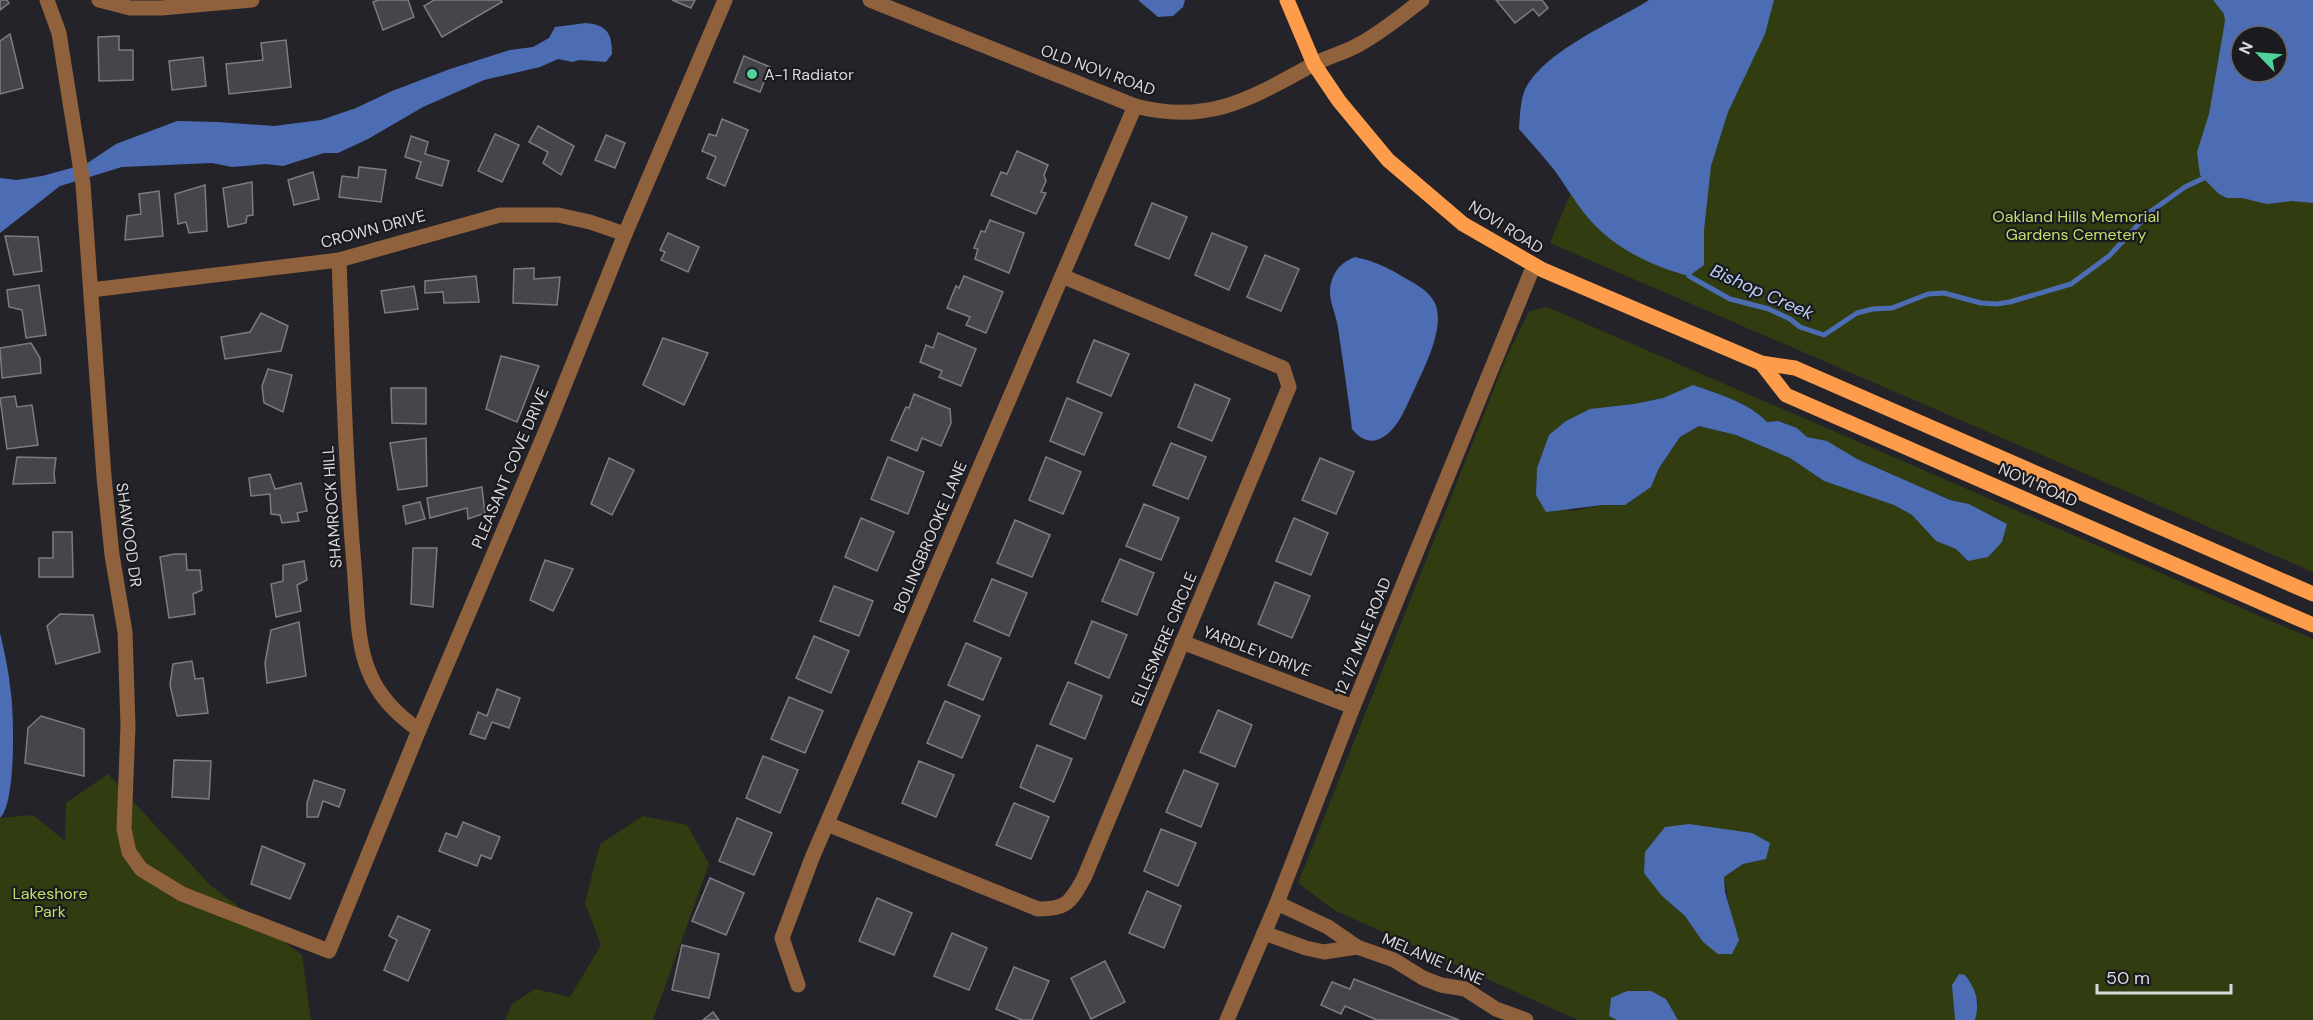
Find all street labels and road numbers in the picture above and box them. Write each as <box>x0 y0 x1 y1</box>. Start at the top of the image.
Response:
street label: OLD NOVI ROAD <box>1038 40 1158 100</box>
street label: NOVI ROAD <box>1465 196 1547 258</box>
street label: CROWN DRIVE <box>318 205 428 253</box>
street label: PLEASANT COVE DRIVE <box>467 384 553 552</box>
street label: SHAMROCK HILL <box>317 445 347 569</box>
street label: BOLINGBROOKE LANE <box>888 458 972 616</box>
street label: NOVI ROAD <box>1995 458 2081 512</box>
street label: SHAWOOD DR <box>111 481 147 589</box>
street label: ELLESMERE CIRCLE <box>1126 569 1202 709</box>
street label: 12 1/2 MILE ROAD <box>1330 574 1396 698</box>
street label: YARDLEY DRIVE <box>1200 621 1314 681</box>
street label: MELANIE LANE <box>1379 928 1487 990</box>

